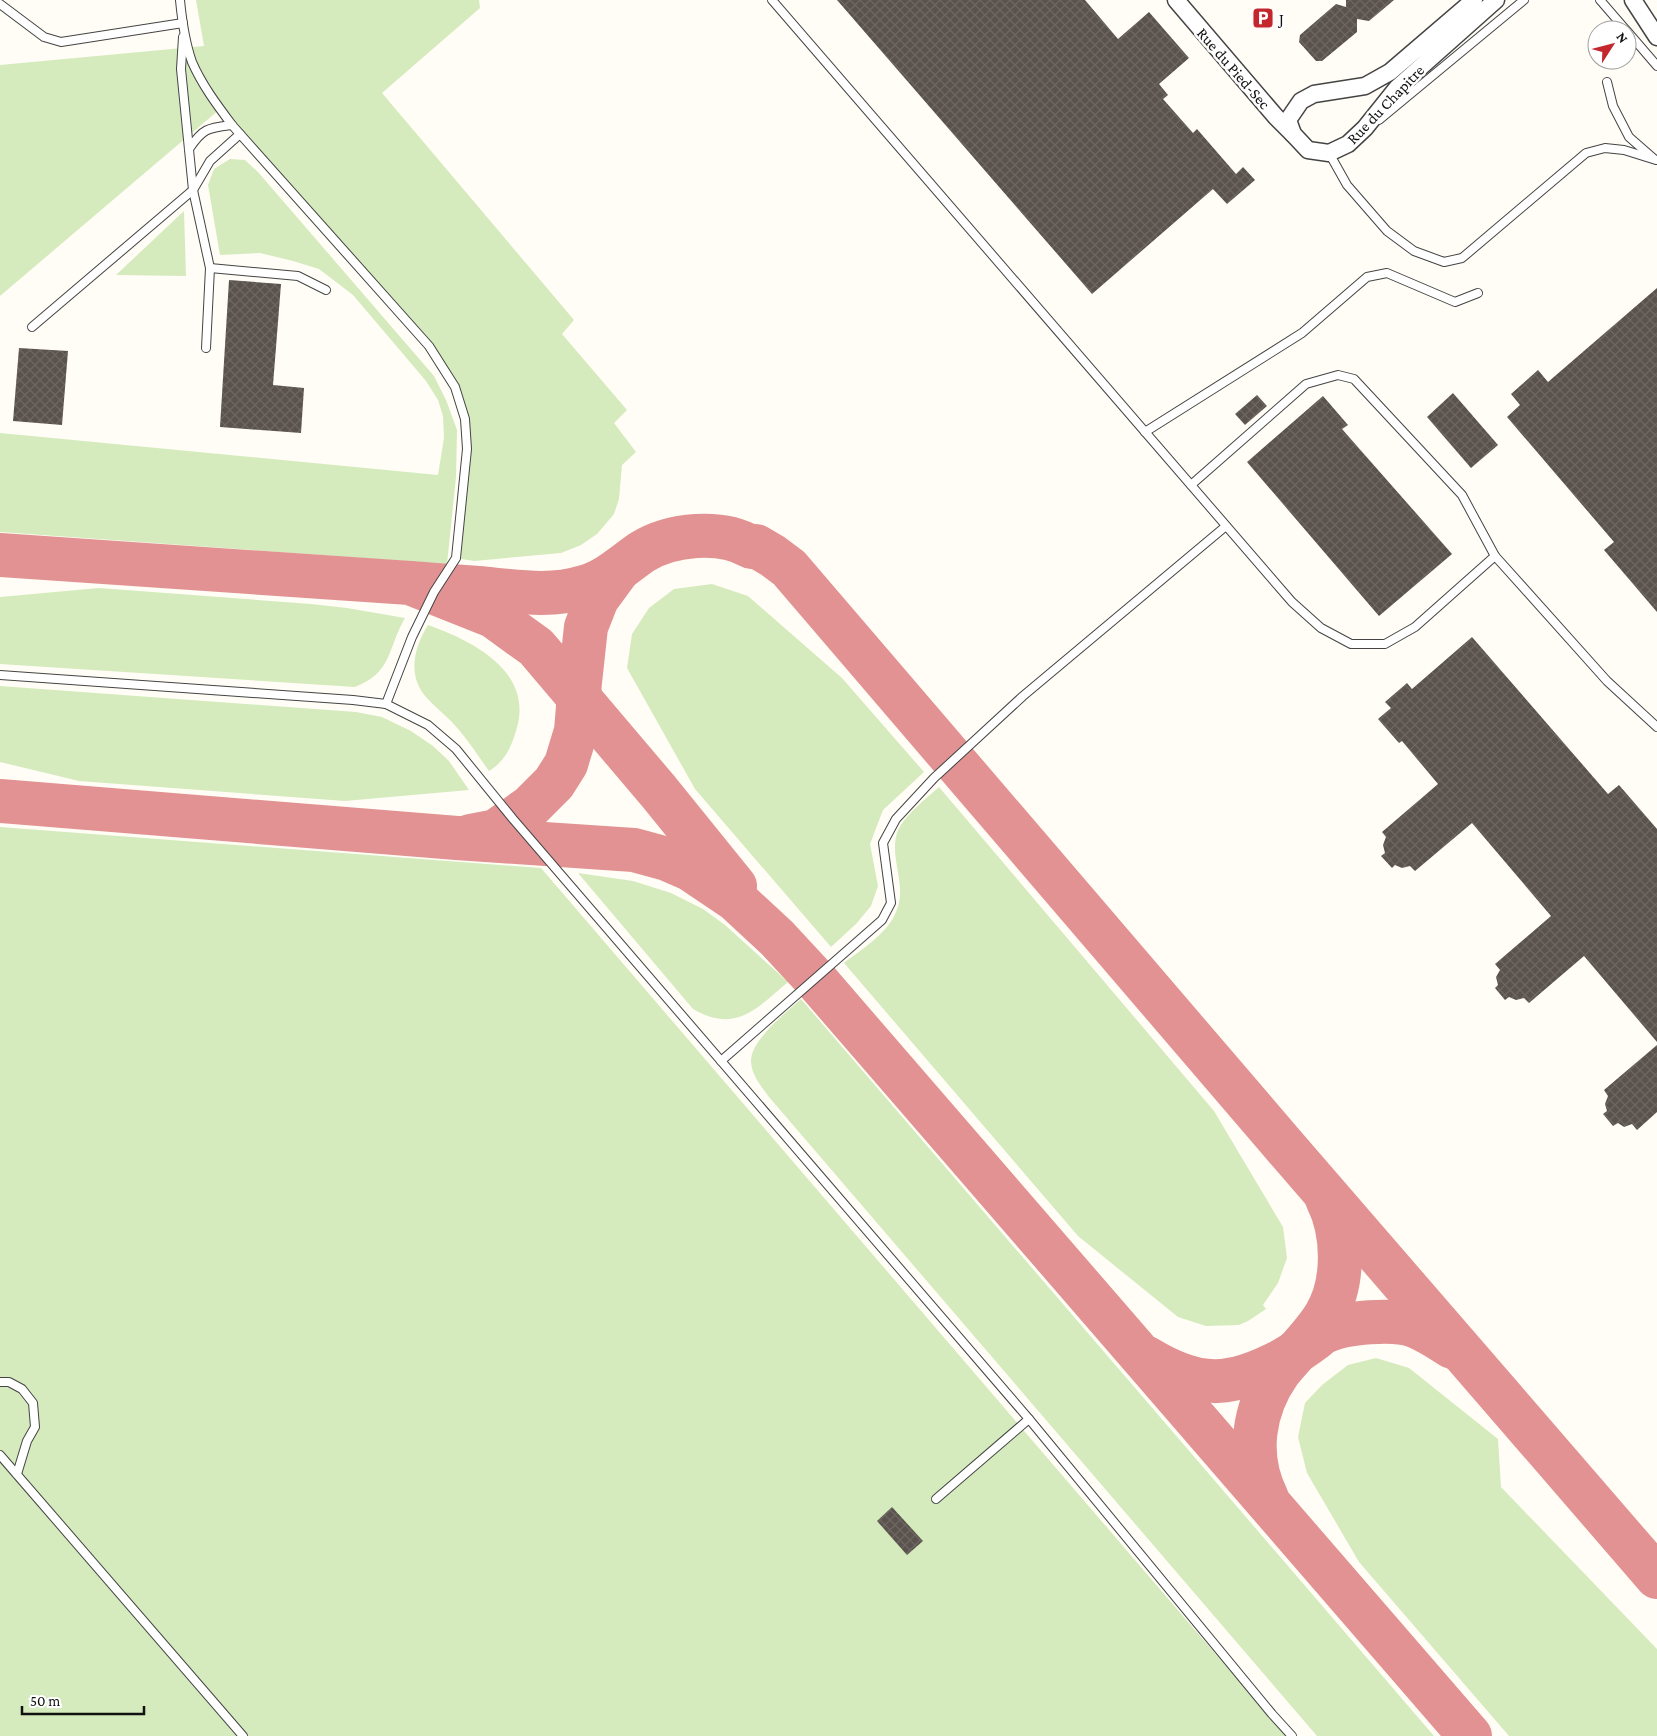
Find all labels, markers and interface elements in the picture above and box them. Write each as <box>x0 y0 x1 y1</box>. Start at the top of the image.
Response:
parking icon: J <box>1251 6 1275 30</box>
place label: J <box>1277 10 1284 28</box>
north arrow <box>1587 20 1637 70</box>
street label: Rue du Pied-Sec <box>1194 24 1274 113</box>
text: N <box>1613 29 1632 46</box>
street label: Rue du Chapitre <box>1344 61 1428 148</box>
scale bar <box>22 1684 145 1716</box>
text: 50 m <box>30 1693 60 1709</box>

